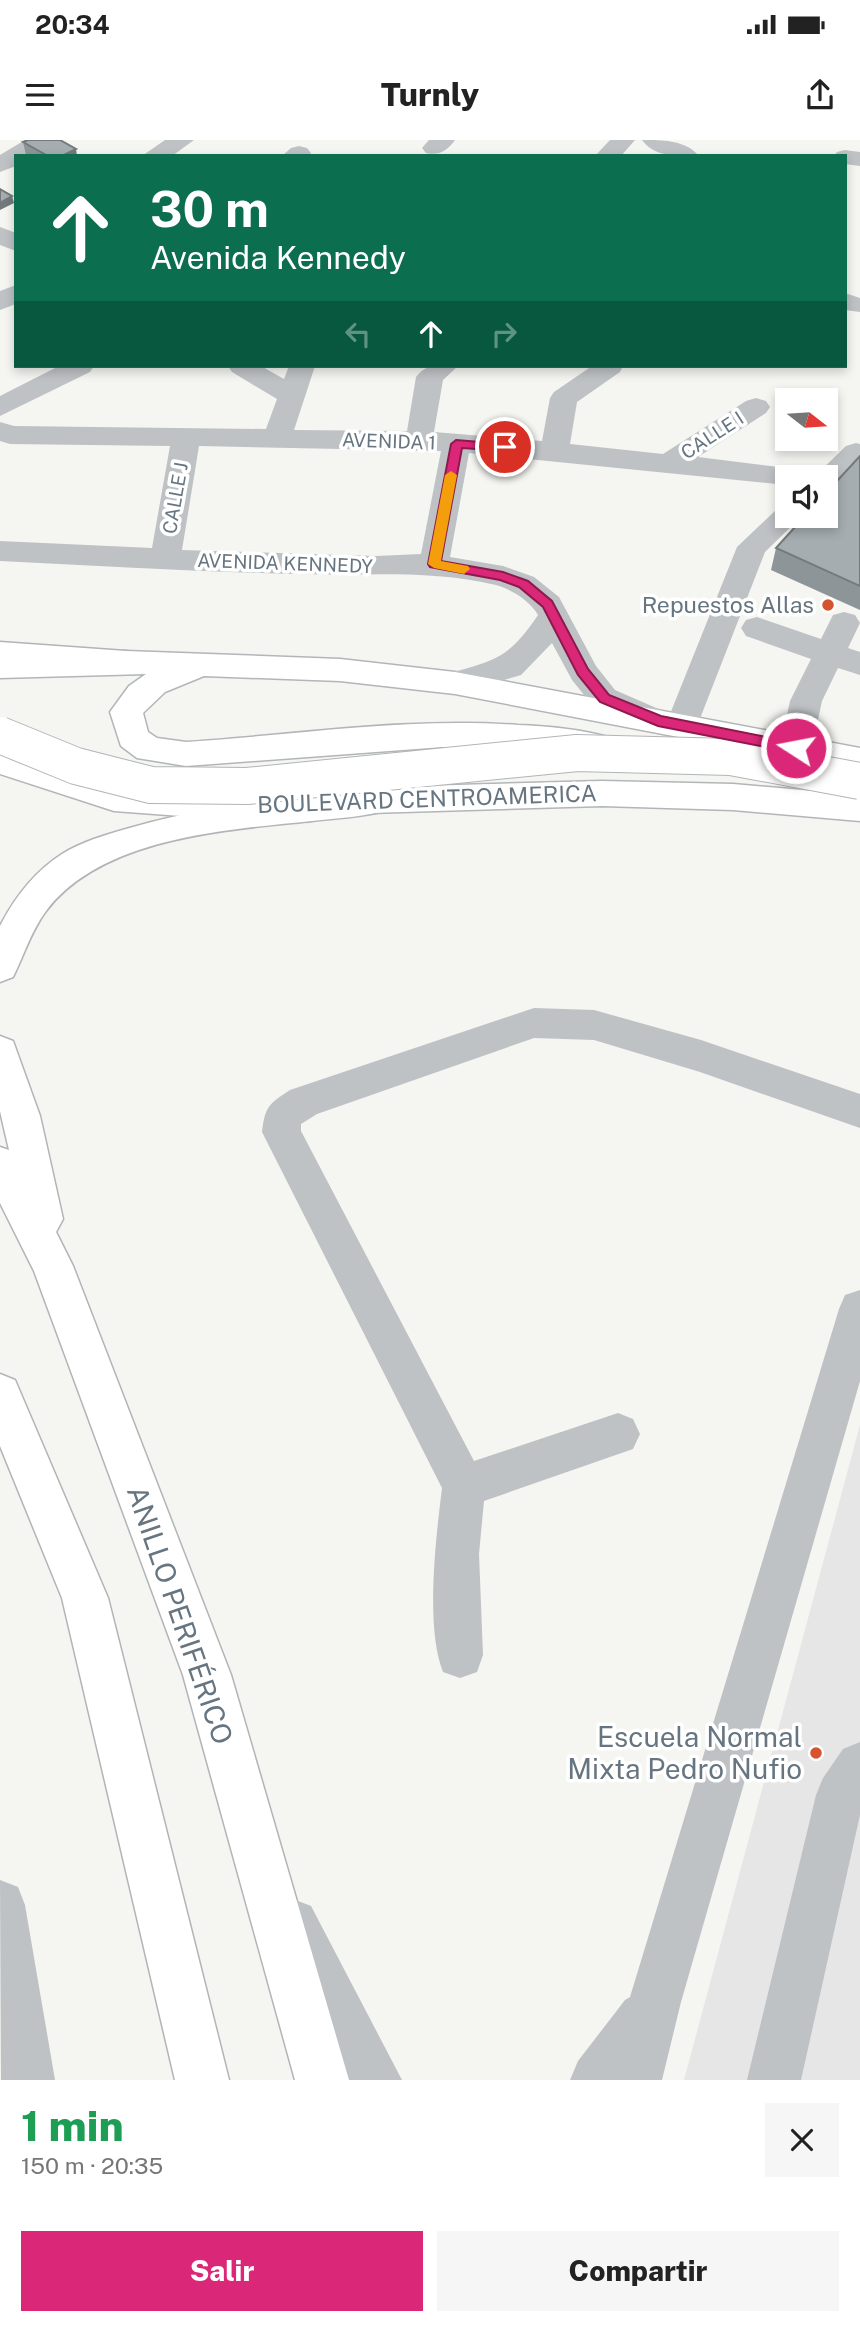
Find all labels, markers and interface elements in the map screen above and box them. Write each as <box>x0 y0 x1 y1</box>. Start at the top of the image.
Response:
text: 20:34 <box>35 9 110 40</box>
icon: menu <box>21 76 59 114</box>
text: Turnly <box>381 76 479 113</box>
icon: share <box>801 76 839 114</box>
text: 30 m <box>150 180 269 238</box>
icon: ahead <box>35 182 126 273</box>
text: Avenida Kennedy <box>150 239 406 276</box>
icon: left <box>339 315 377 353</box>
icon: ahead <box>412 315 450 353</box>
icon: right <box>485 315 523 353</box>
north arrow <box>775 388 838 452</box>
map controls <box>775 388 838 528</box>
street label: CALLE I <box>677 407 747 463</box>
pin <box>475 417 535 477</box>
street label: AVENIDA 1 <box>342 428 436 454</box>
icon: arrive <box>486 428 524 466</box>
street label: CALLE J <box>158 461 192 535</box>
button: sound <box>775 465 838 528</box>
street label: AVENIDA KENNEDY <box>197 549 374 577</box>
place label: Repuestos Allas <box>642 591 814 618</box>
marker: Repuestos Allas <box>820 597 836 613</box>
position arrow <box>759 711 833 785</box>
street label: BOULEVARD CENTROAMERICA <box>257 779 597 818</box>
street label: ANILLO PERIFÉRICO <box>121 1481 240 1748</box>
place label: Escuela Normal Mixta Pedro Nufio <box>567 1720 802 1785</box>
marker: Escuela Normal Mixta Pedro Nufio <box>808 1745 824 1761</box>
text: 1 min <box>21 2101 124 2150</box>
button: close <box>765 2103 839 2177</box>
text: 150 m · 20:35 <box>21 2152 163 2179</box>
button: Salir <box>21 2231 423 2311</box>
button: Compartir <box>437 2231 839 2311</box>

